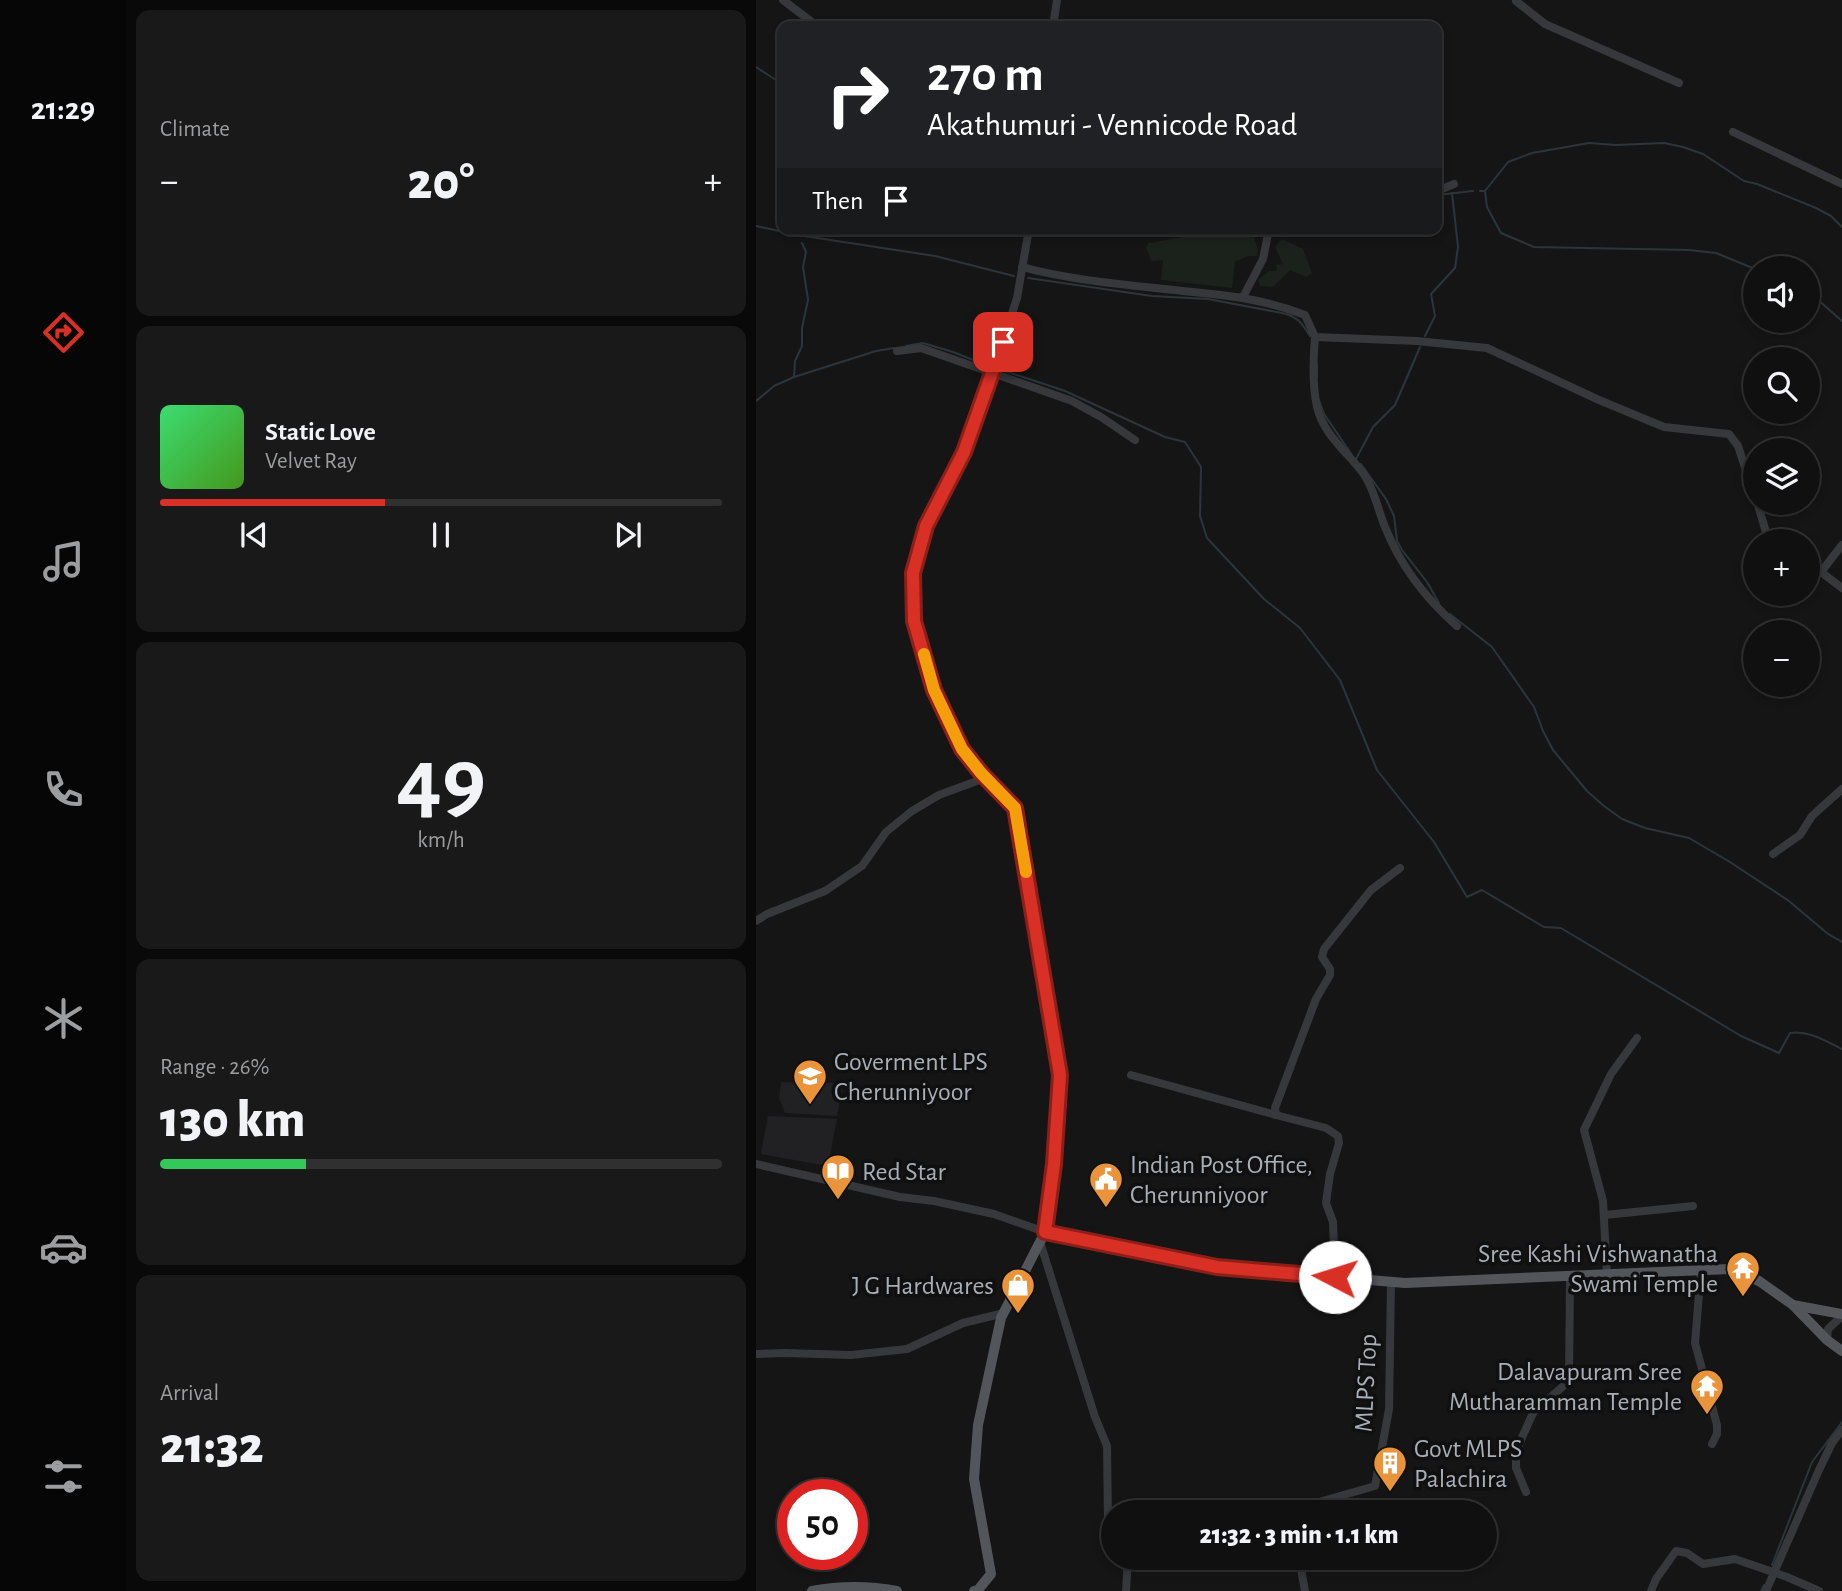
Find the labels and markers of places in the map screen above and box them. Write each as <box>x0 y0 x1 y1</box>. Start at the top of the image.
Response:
pin <box>973 312 1033 372</box>
place label: Goverment LPS Cherunniyoor <box>834 1049 988 1105</box>
school or university icon: Goverment LPS Cherunniyoor <box>791 1057 829 1106</box>
library icon: Red Star <box>819 1152 857 1201</box>
place label: Indian Post Office, Cherunniyoor <box>1130 1152 1313 1208</box>
place label: Red Star <box>862 1159 947 1185</box>
public building icon: Indian Post Office, Cherunniyoor <box>1087 1160 1125 1209</box>
place label: Sree Kashi Vishwanatha Swami Temple <box>1478 1241 1718 1297</box>
temple icon: Sree Kashi Vishwanatha Swami Temple <box>1724 1249 1762 1298</box>
shop icon: J G Hardwares <box>999 1266 1037 1315</box>
place label: J G Hardwares <box>852 1273 994 1299</box>
place label: Dalavapuram Sree Mutharamman Temple <box>1449 1359 1682 1415</box>
temple icon: Dalavapuram Sree Mutharamman Temple <box>1688 1367 1726 1416</box>
place label: Govt MLPS Palachira <box>1414 1436 1522 1492</box>
building icon: Govt MLPS Palachira <box>1371 1444 1409 1493</box>

